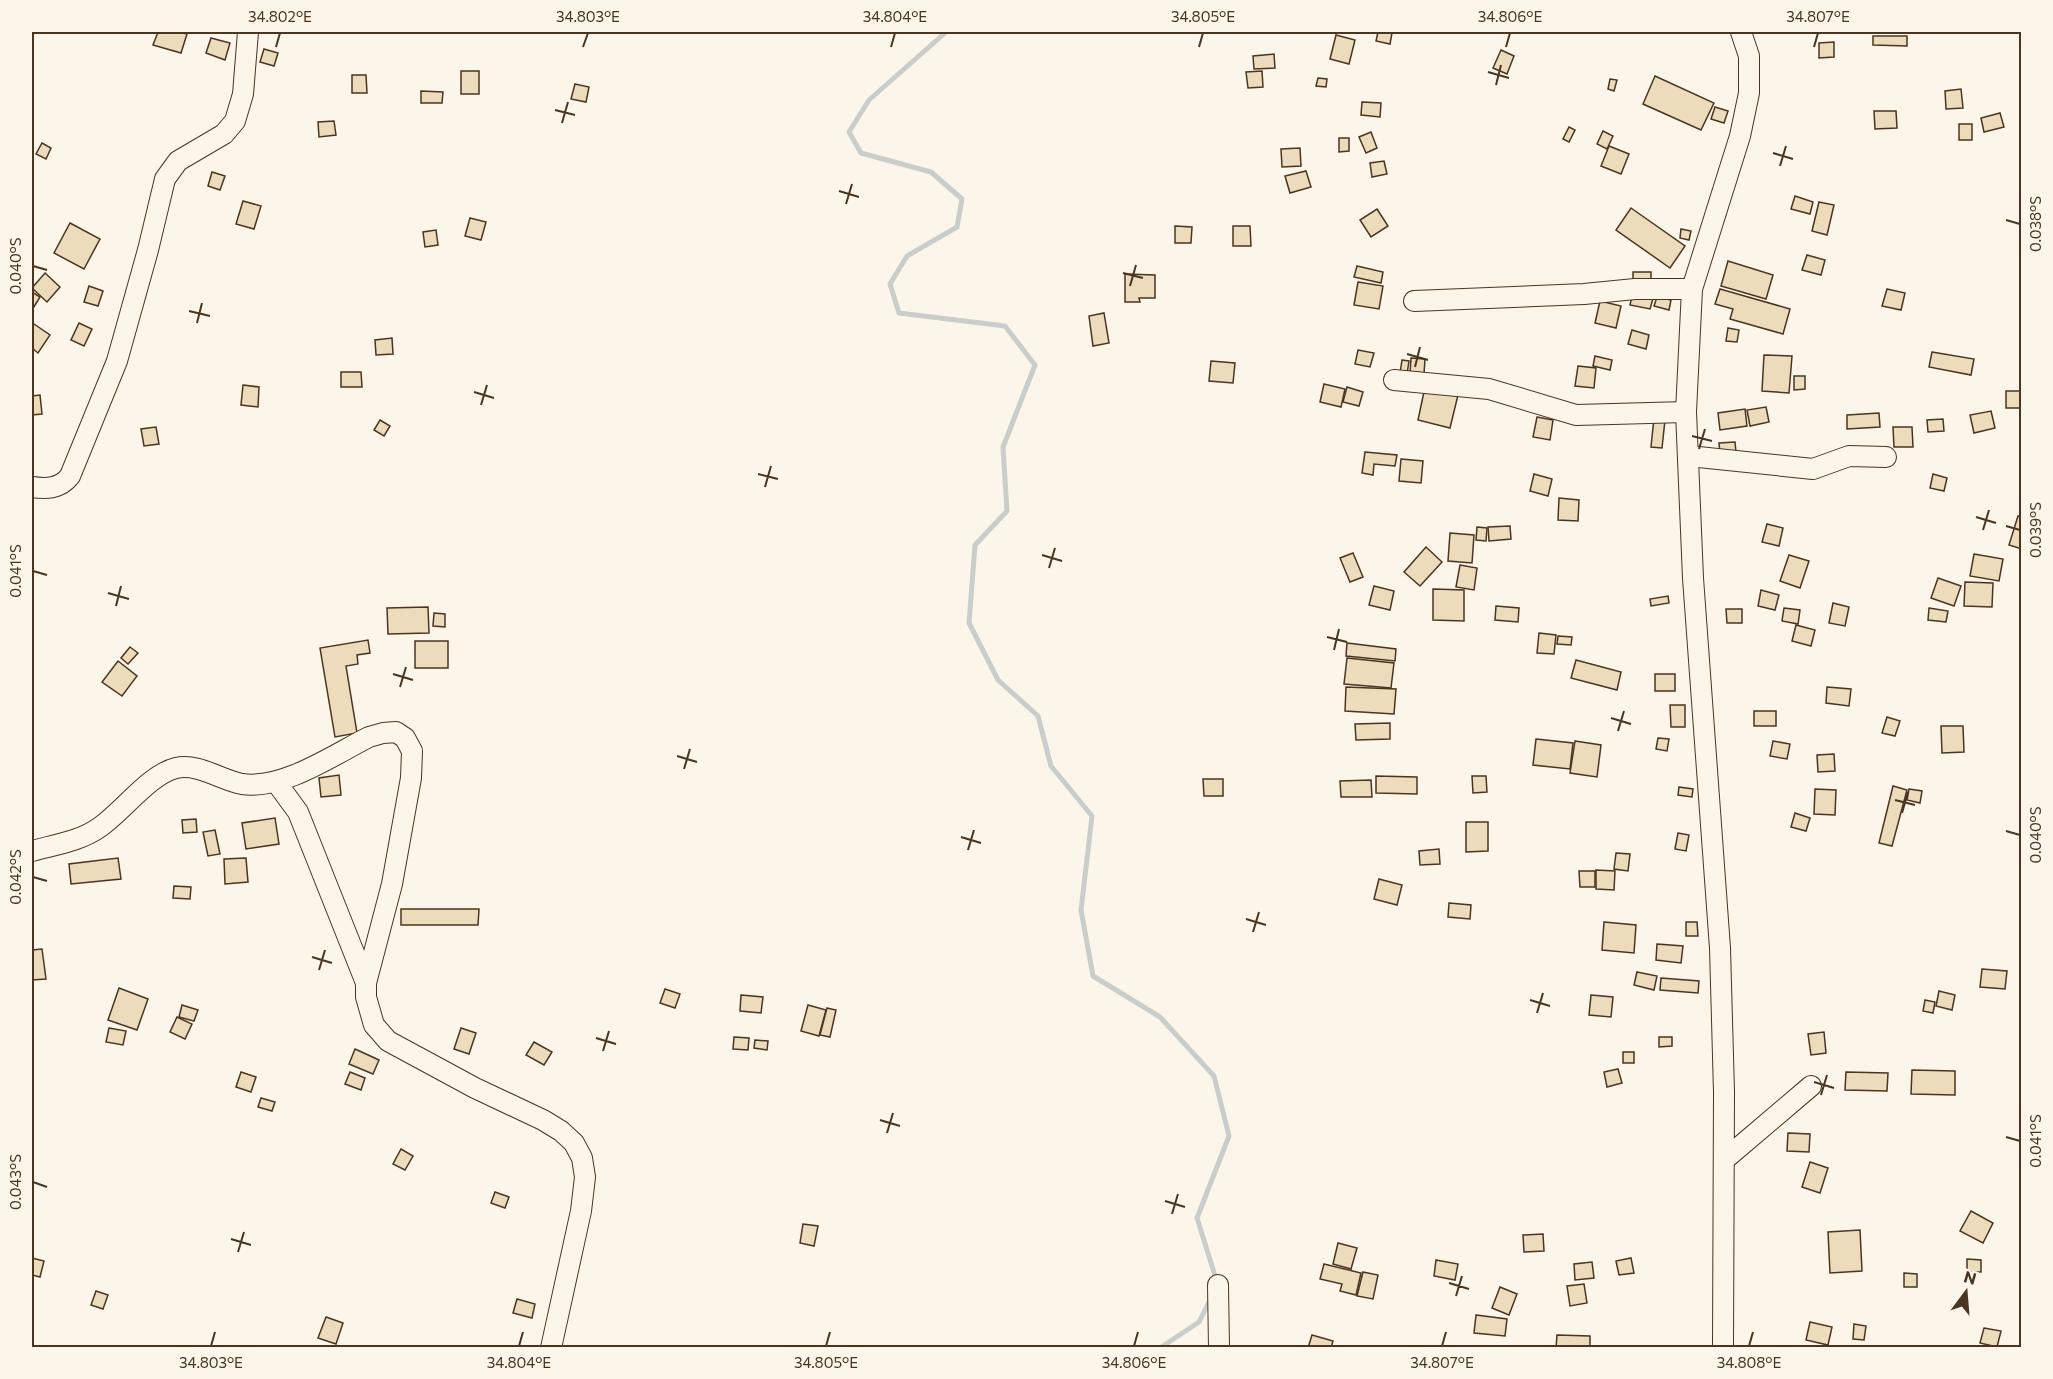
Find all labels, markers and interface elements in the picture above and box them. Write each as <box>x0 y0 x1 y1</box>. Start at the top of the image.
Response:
text: 34.802°E <box>248 7 312 25</box>
text: 34.803°E <box>556 7 620 25</box>
text: 34.804°E <box>863 7 927 25</box>
text: 34.805°E <box>1171 7 1235 25</box>
text: 34.806°E <box>1478 7 1542 25</box>
text: 34.807°E <box>1786 7 1850 25</box>
text: 0.038°S <box>2026 196 2044 252</box>
text: 0.040°S <box>6 237 24 295</box>
text: 0.039°S <box>2026 502 2044 558</box>
text: 0.041°S <box>6 544 24 598</box>
text: 0.040°S <box>2026 806 2044 864</box>
text: 0.042°S <box>6 849 24 905</box>
text: 0.041°S <box>2026 1114 2044 1168</box>
text: 0.043°S <box>6 1154 24 1210</box>
north arrow <box>1936 1262 1996 1322</box>
text: N <box>1962 1266 1979 1288</box>
text: 34.803°E <box>179 1353 243 1371</box>
text: 34.804°E <box>487 1353 551 1371</box>
text: 34.805°E <box>794 1353 858 1371</box>
text: 34.806°E <box>1102 1353 1166 1371</box>
text: 34.807°E <box>1410 1353 1474 1371</box>
text: 34.808°E <box>1717 1353 1781 1371</box>

